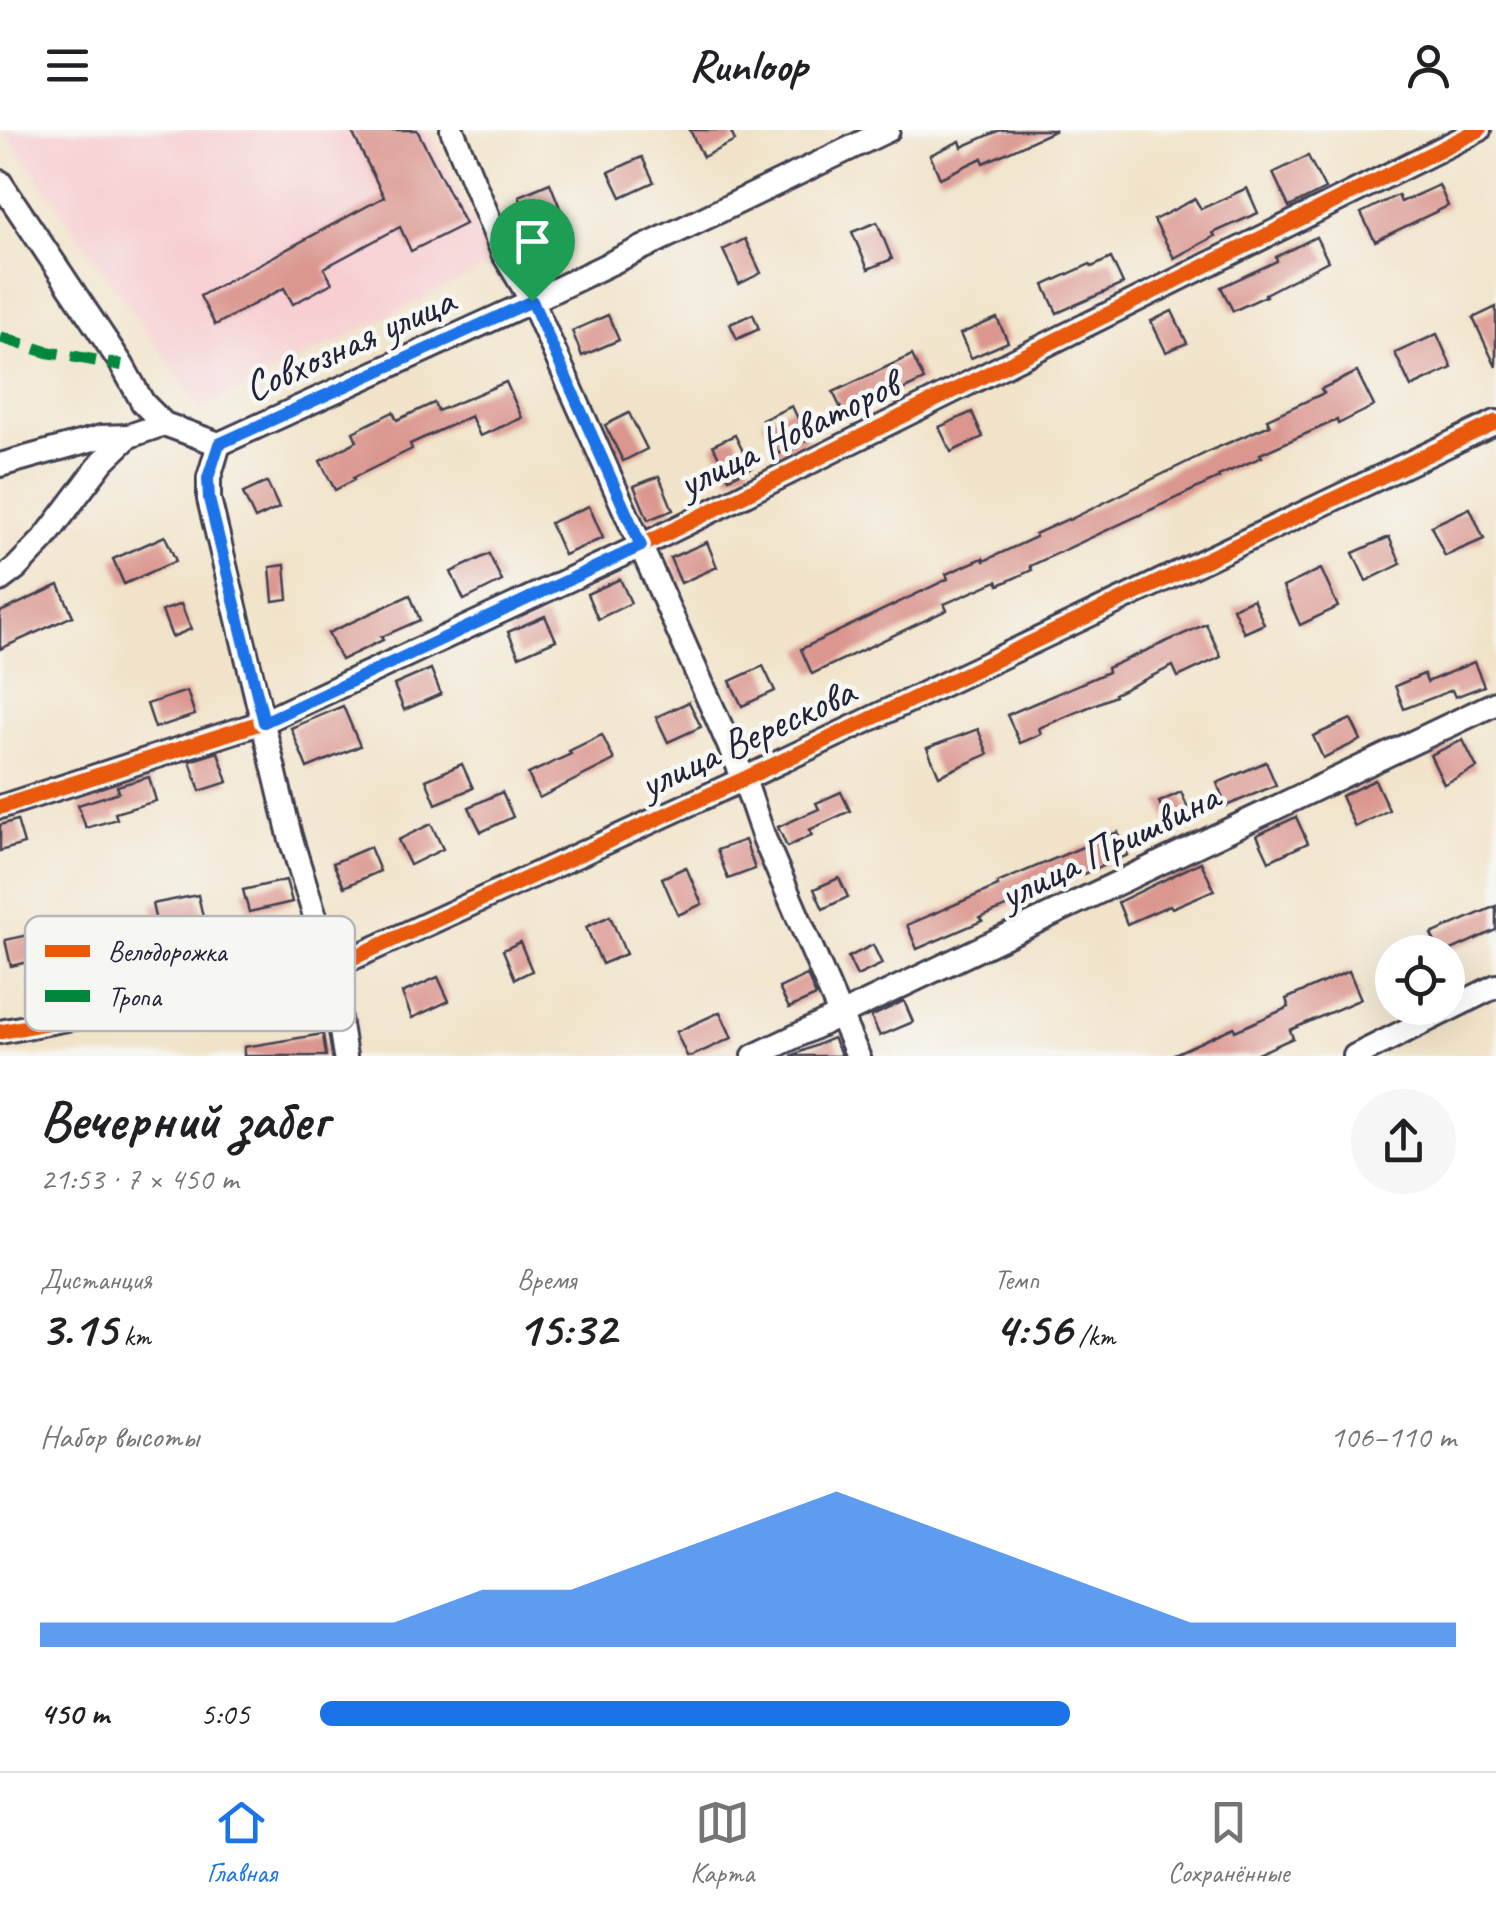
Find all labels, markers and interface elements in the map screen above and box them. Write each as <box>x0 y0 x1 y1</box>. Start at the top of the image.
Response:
text: Runloop <box>689 37 807 94</box>
icon: menu <box>40 38 95 93</box>
icon: person <box>1401 38 1456 93</box>
pin <box>490 199 575 302</box>
icon: arrive <box>505 214 560 269</box>
street label: Совхозная улица <box>236 273 465 414</box>
street label: улица Новаторов <box>666 354 914 511</box>
street label: улица Верескова <box>628 664 866 812</box>
street label: улица Пришвина <box>988 768 1231 923</box>
legend <box>25 916 355 1031</box>
text: Велодорожка <box>108 934 228 969</box>
map controls <box>1375 935 1465 1025</box>
button: locate <box>1375 935 1465 1025</box>
text: Тропа <box>108 979 163 1014</box>
text: Вечерний забег <box>40 1085 328 1155</box>
button: share <box>1351 1089 1456 1194</box>
text: 21:53 · 7 × 450 m <box>40 1158 238 1199</box>
text: Дистанция <box>40 1262 152 1297</box>
text: Время <box>517 1262 576 1297</box>
text: Темп <box>994 1262 1039 1297</box>
text: 3.15 <box>40 1297 117 1360</box>
text: 15:32 <box>517 1297 616 1360</box>
text: 4:56 <box>994 1297 1072 1360</box>
text: km <box>117 1318 151 1353</box>
text: /km <box>1072 1318 1115 1353</box>
text: Набор высоты <box>40 1416 199 1457</box>
text: 106–110 m <box>1330 1416 1456 1457</box>
text: 450 m <box>40 1693 109 1734</box>
text: 5:05 <box>200 1693 250 1734</box>
tab: Главная <box>207 1795 277 1890</box>
tab: Карта <box>690 1795 754 1890</box>
tab: Сохранённые <box>1168 1795 1289 1890</box>

